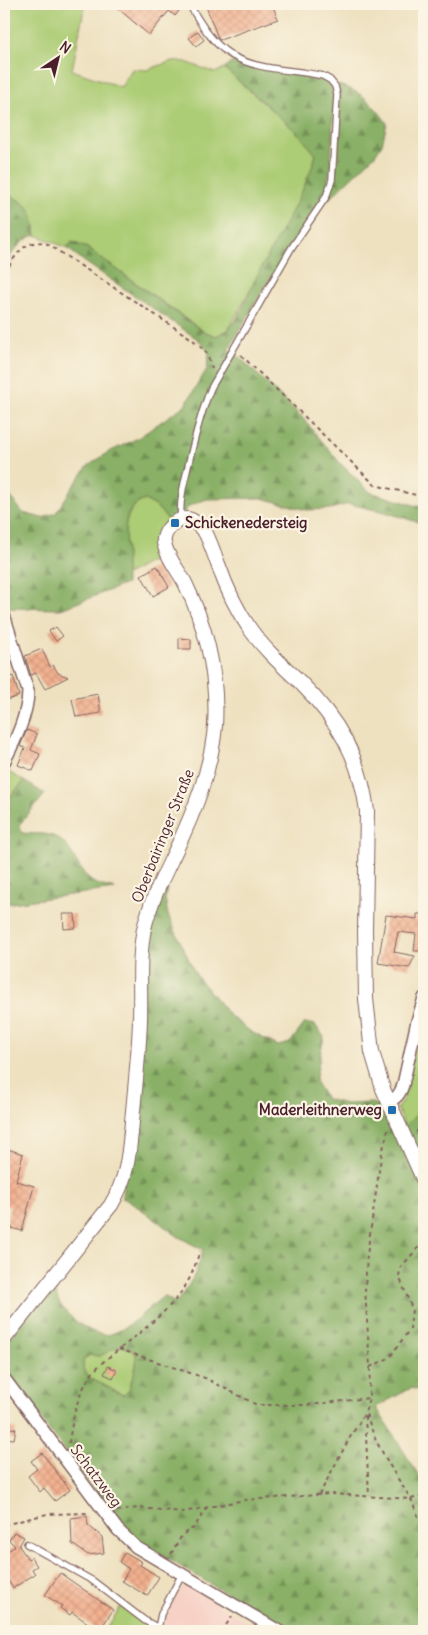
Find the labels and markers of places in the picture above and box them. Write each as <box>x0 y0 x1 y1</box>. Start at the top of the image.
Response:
place label: Schickenedersteig <box>185 513 308 533</box>
marker: Schickenedersteig <box>169 517 181 529</box>
place label: Maderleithnerweg <box>259 1100 382 1120</box>
marker: Maderleithnerweg <box>386 1104 398 1116</box>

